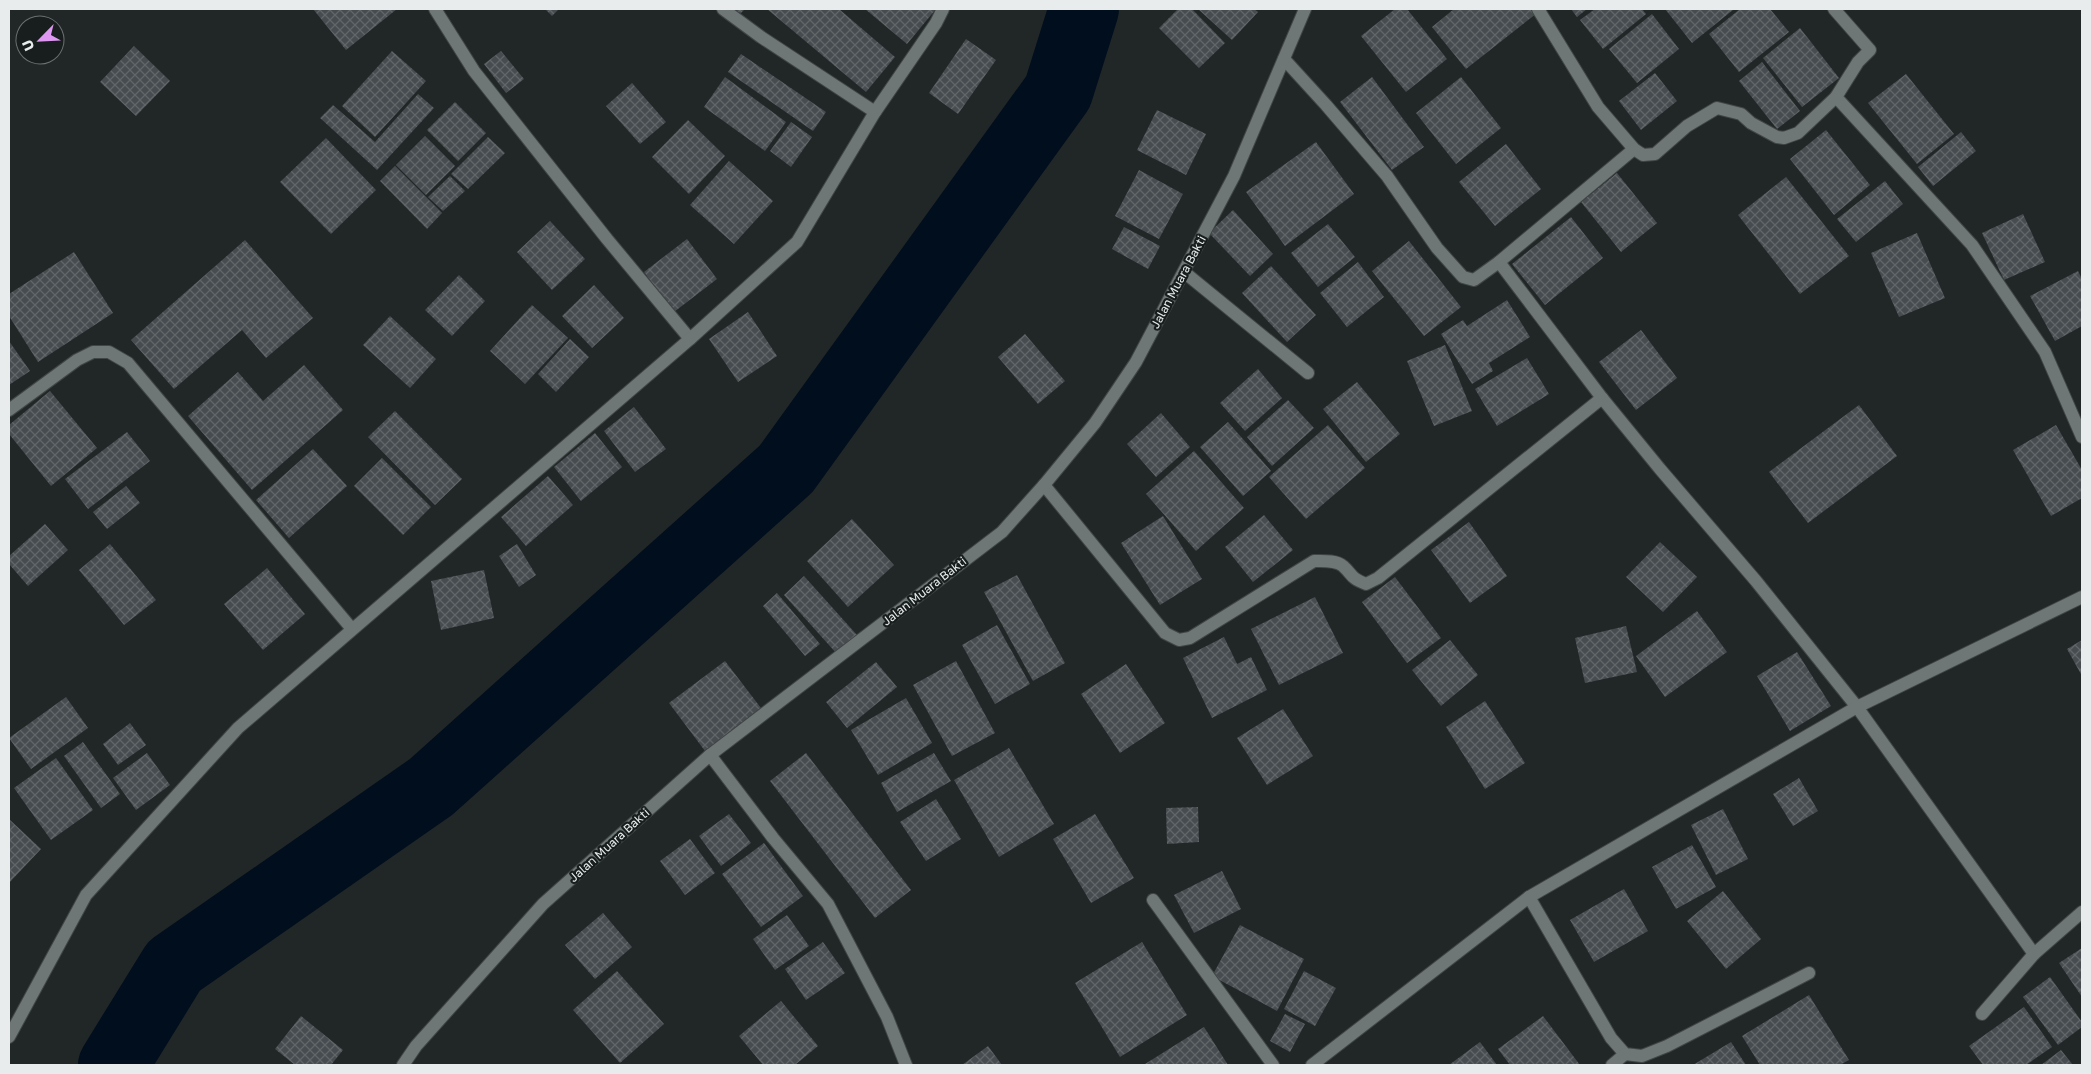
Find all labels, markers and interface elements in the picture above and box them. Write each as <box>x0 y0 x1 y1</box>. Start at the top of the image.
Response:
north arrow <box>15 15 65 65</box>
text: U <box>18 37 38 54</box>
street label: Jalan Muara Bakti <box>1147 233 1209 331</box>
street label: Jalan Muara Bakti <box>879 553 969 629</box>
street label: Jalan Muara Bakti <box>566 805 652 885</box>

